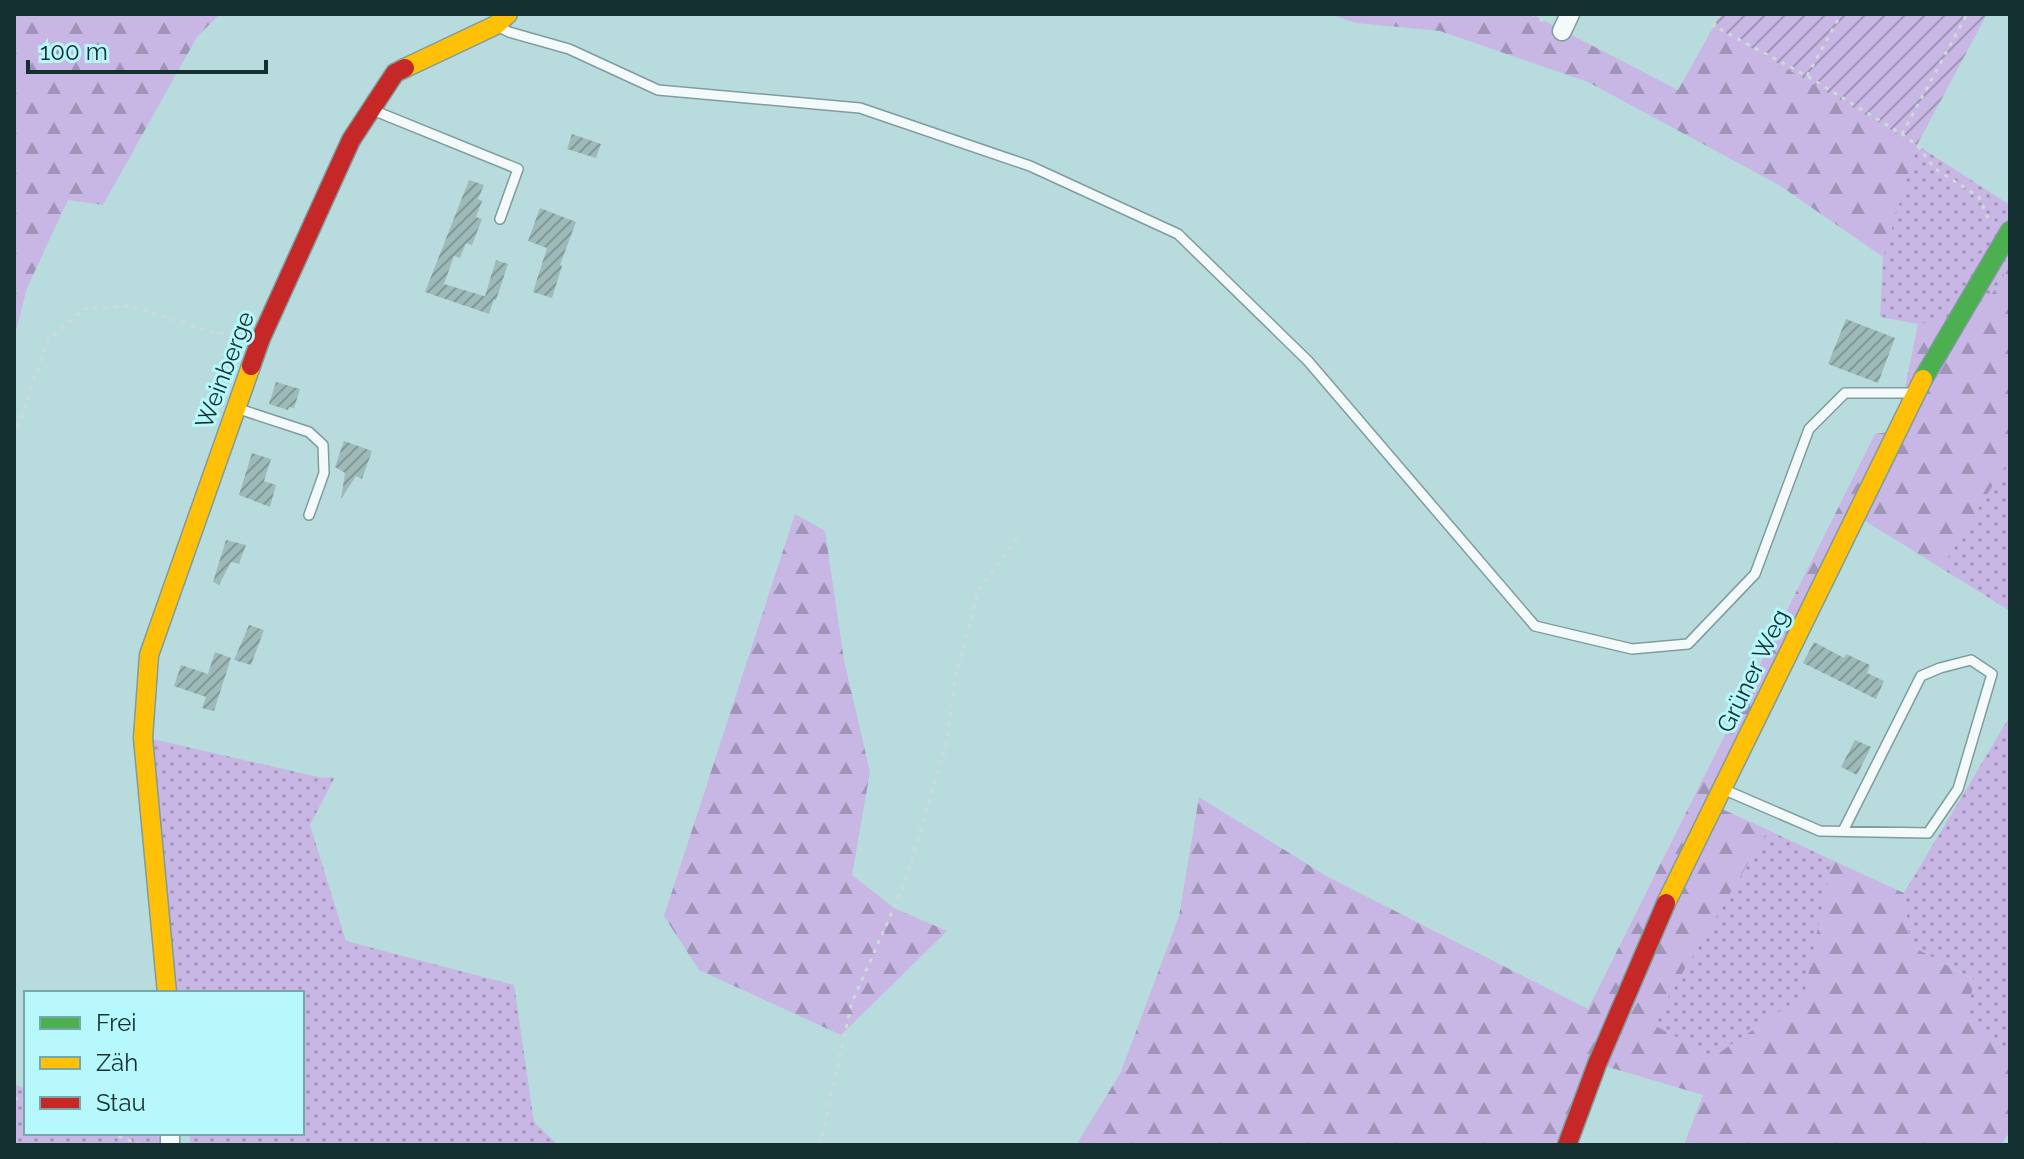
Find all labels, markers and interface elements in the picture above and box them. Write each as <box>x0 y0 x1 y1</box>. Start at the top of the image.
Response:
scale bar <box>28 24 266 74</box>
text: 100 m <box>40 37 108 66</box>
street label: Weinberge <box>189 307 260 432</box>
street label: Grüner Weg <box>1710 604 1795 737</box>
legend <box>24 991 304 1135</box>
text: Frei <box>96 1008 137 1037</box>
text: Zäh <box>96 1048 138 1077</box>
text: Stau <box>96 1088 146 1117</box>

